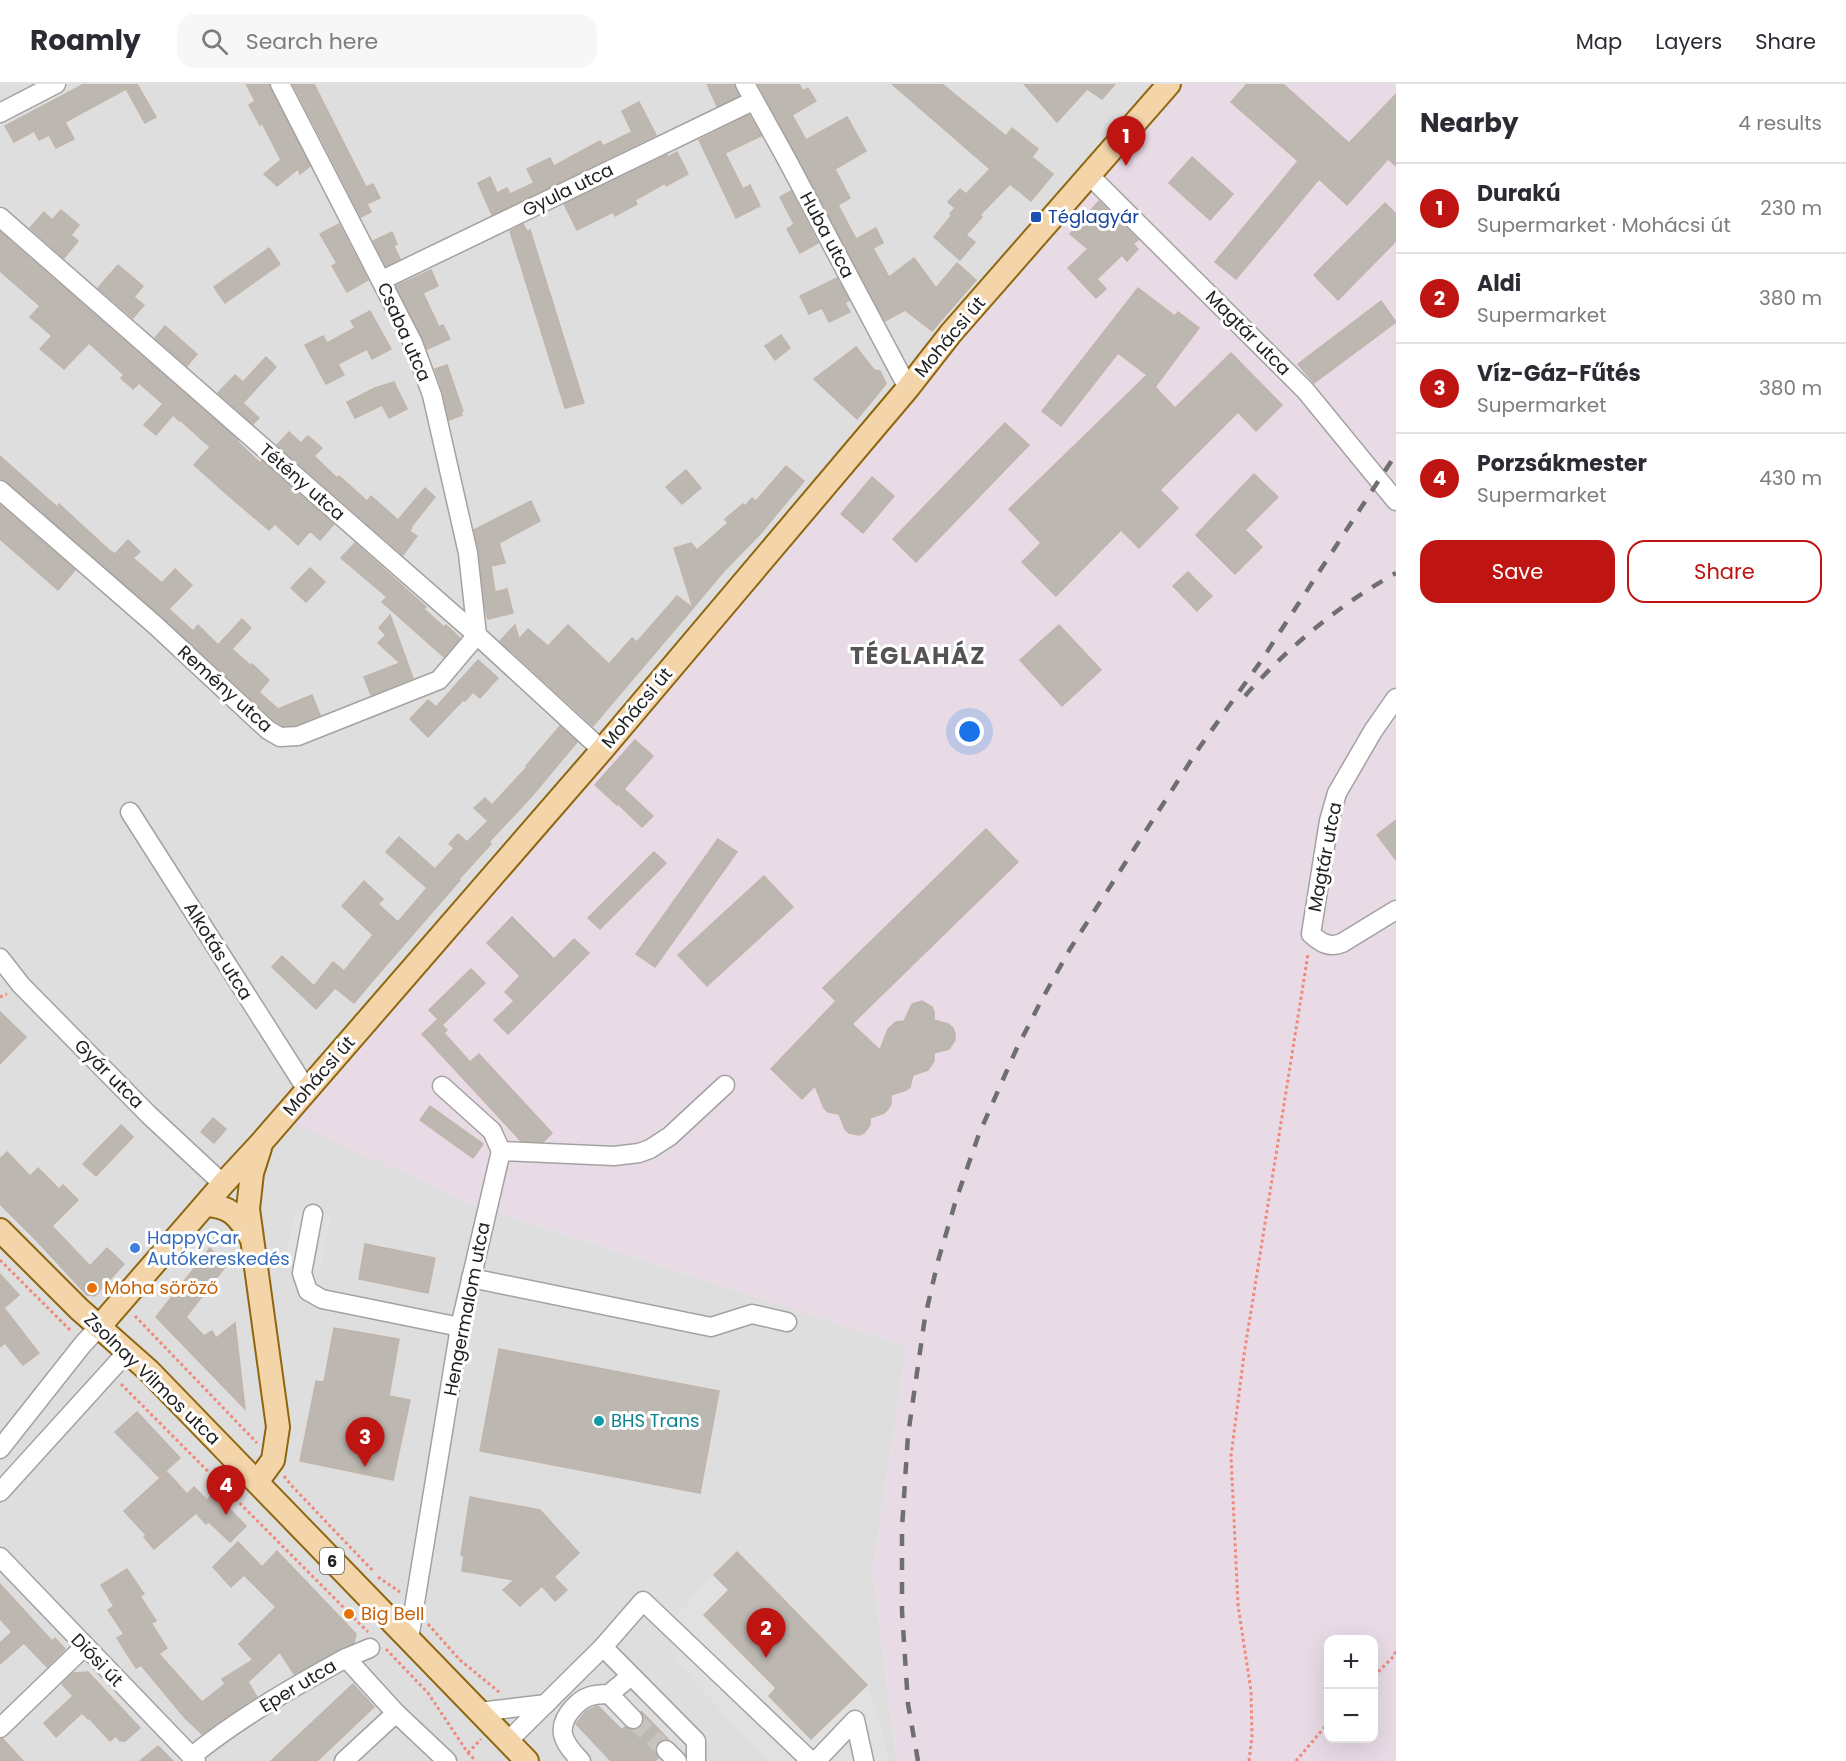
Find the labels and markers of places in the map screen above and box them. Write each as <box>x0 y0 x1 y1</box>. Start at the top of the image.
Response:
pin: 1 <box>1106 116 1146 166</box>
place label: Téglagyár <box>1048 204 1139 229</box>
marker: Téglagyár <box>1029 210 1043 224</box>
place label: HappyCar Autókereskedés <box>147 1225 290 1271</box>
marker: HappyCar Autókereskedés <box>128 1241 142 1255</box>
place label: Moha söröző <box>104 1275 218 1300</box>
marker: Moha söröző <box>85 1281 99 1295</box>
place label: BHS Trans <box>611 1408 699 1433</box>
marker: BHS Trans <box>592 1414 606 1428</box>
pin: 3 <box>346 1418 385 1467</box>
pin: 4 <box>206 1466 246 1515</box>
place label: Big Bell <box>361 1601 425 1626</box>
marker: Big Bell <box>342 1607 356 1621</box>
pin: 2 <box>746 1608 786 1658</box>

